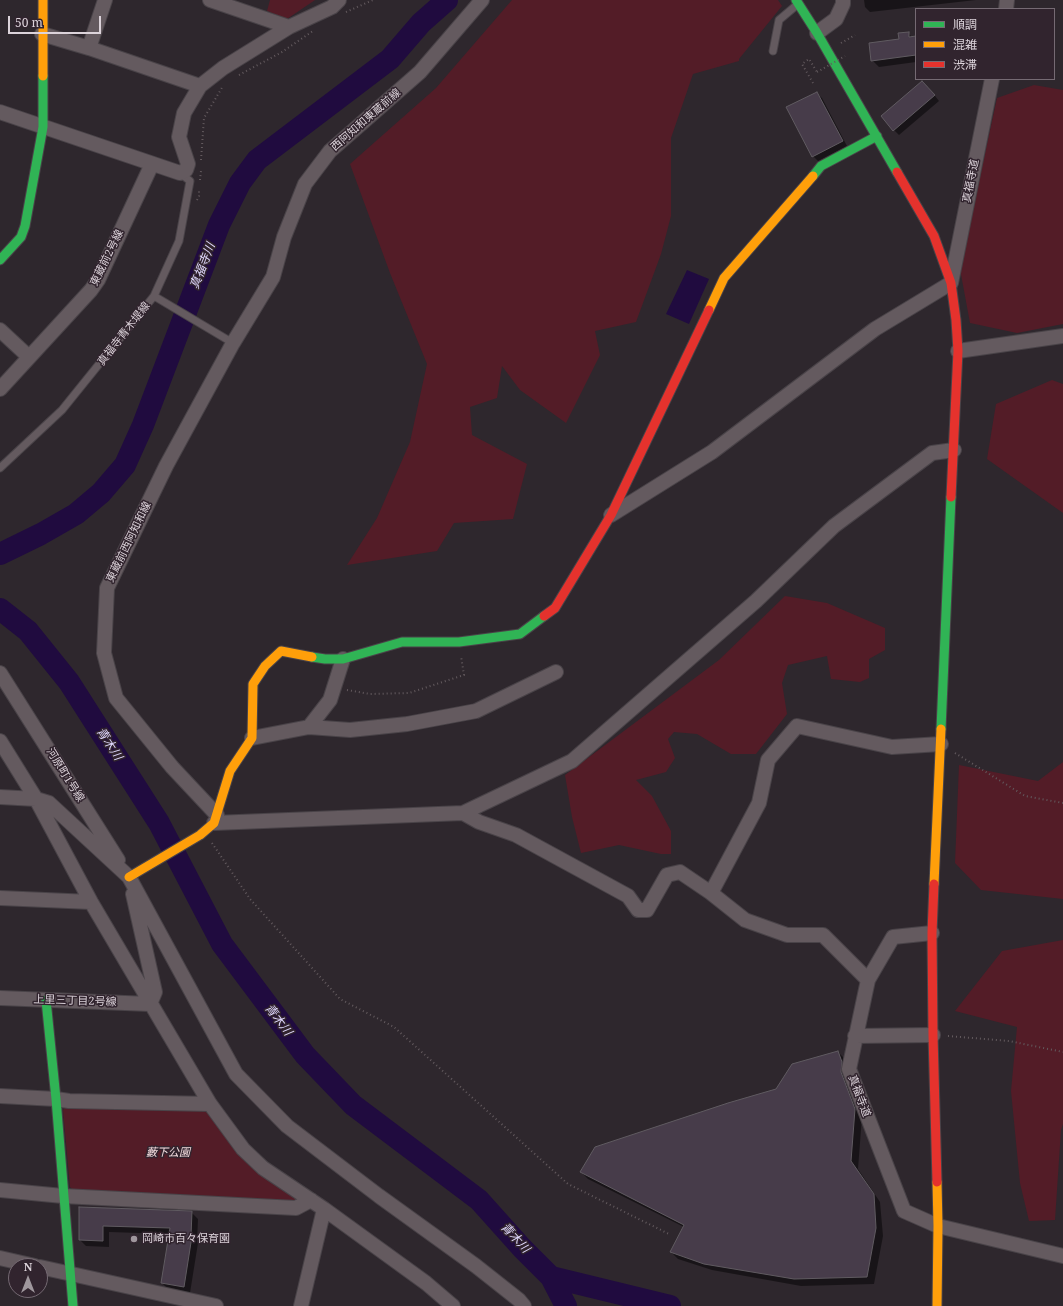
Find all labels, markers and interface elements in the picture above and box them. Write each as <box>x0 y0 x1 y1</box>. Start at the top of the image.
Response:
scale bar <box>10 8 103 34</box>
legend <box>915 8 1055 80</box>
text: 50 m <box>15 14 43 31</box>
text: 順調 <box>953 16 977 33</box>
text: 混雑 <box>953 36 977 53</box>
text: 渋滞 <box>953 56 977 73</box>
street label: 西阿知和東蔵前線 <box>328 86 404 154</box>
street label: 真福寺道 <box>960 158 982 204</box>
street label: 東蔵前2号線 <box>88 228 126 288</box>
water label: 真福寺川 <box>188 241 218 291</box>
street label: 真福寺青木堤線 <box>95 300 153 368</box>
street label: 東蔵前西阿知和線 <box>104 500 154 584</box>
water label: 青木川 <box>93 725 125 763</box>
street label: 河原町1号線 <box>43 746 87 804</box>
street label: 上里三丁目2号線 <box>33 993 117 1009</box>
water label: 青木川 <box>261 1001 295 1039</box>
street label: 真福寺道 <box>845 1073 873 1119</box>
park label: 藪下公園 <box>146 1146 190 1160</box>
water label: 青木川 <box>497 1220 533 1256</box>
place label: 岡崎市百々保育園 <box>142 1232 230 1246</box>
marker: 岡崎市百々保育園 <box>129 1234 139 1244</box>
north arrow <box>8 1258 48 1298</box>
text: N <box>24 1259 32 1274</box>

